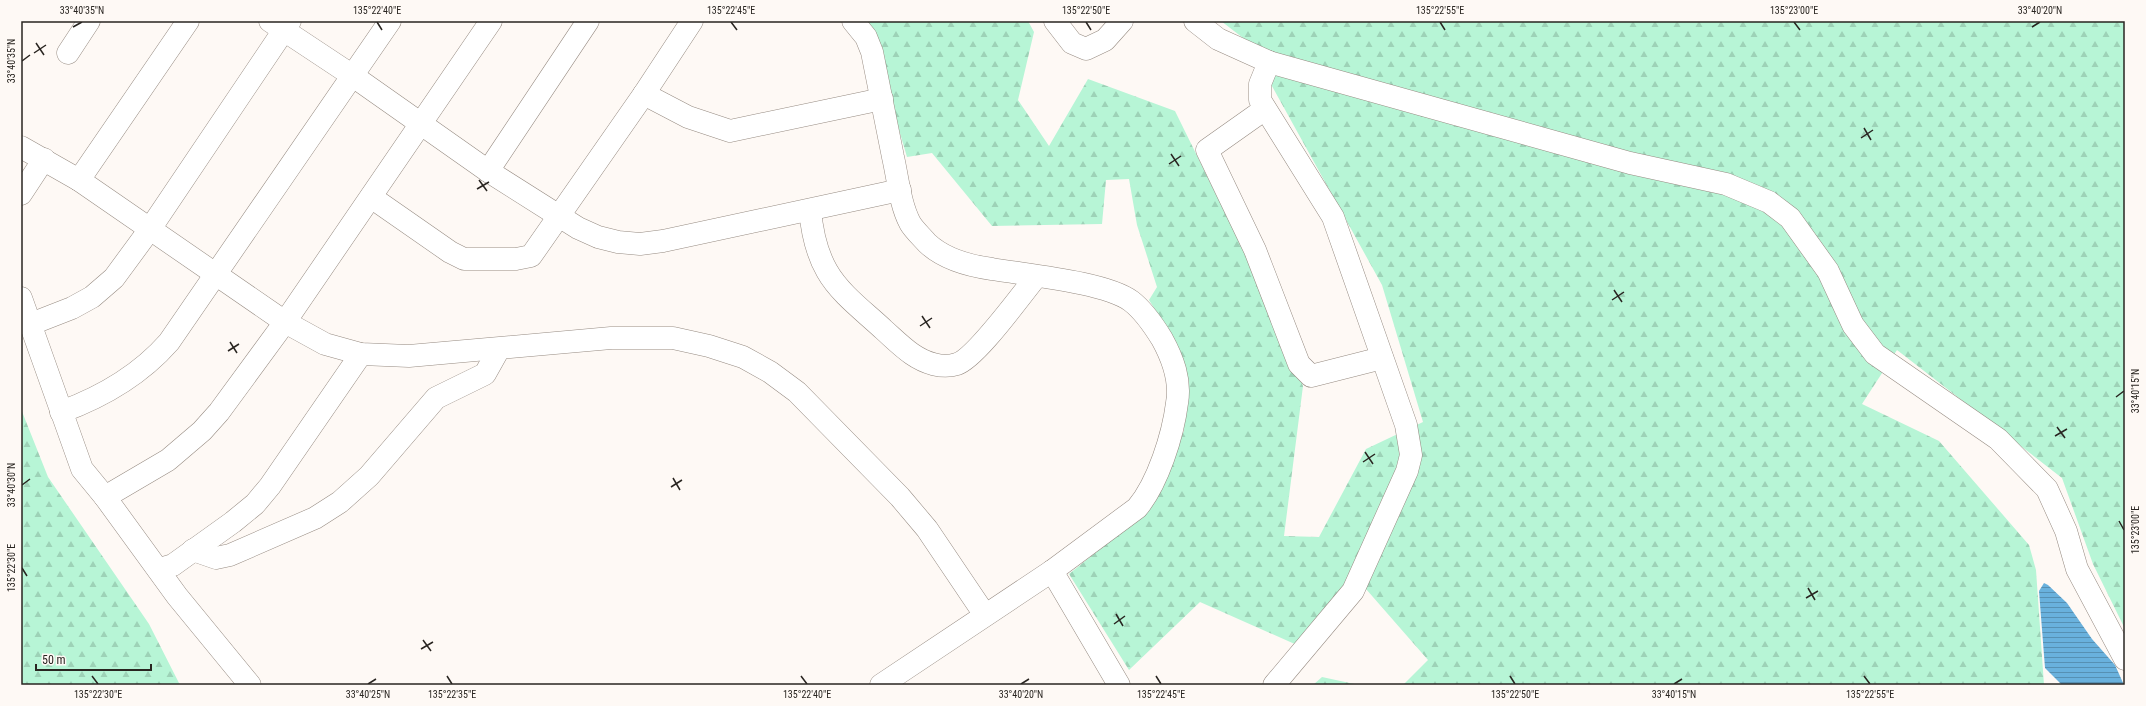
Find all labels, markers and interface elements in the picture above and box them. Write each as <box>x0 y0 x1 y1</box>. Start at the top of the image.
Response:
text: 33°40'35"N <box>60 5 104 16</box>
text: 135°22'40"E <box>353 5 401 16</box>
text: 135°22'45"E <box>707 5 755 16</box>
text: 135°22'50"E <box>1062 5 1110 16</box>
text: 135°22'55"E <box>1416 5 1464 16</box>
text: 135°23'00"E <box>1770 5 1818 16</box>
text: 33°40'20"N <box>2018 5 2062 16</box>
text: 33°40'35"N <box>6 39 17 83</box>
text: 33°40'15"N <box>2130 369 2141 413</box>
text: 33°40'30"N <box>6 463 17 507</box>
text: 135°23'00"E <box>2130 506 2141 554</box>
text: 135°22'30"E <box>6 544 17 592</box>
scale bar <box>36 646 151 672</box>
text: 50 m <box>42 653 66 667</box>
text: 135°22'30"E <box>74 689 122 700</box>
text: 33°40'25"N <box>346 689 390 700</box>
text: 135°22'35"E <box>428 689 476 700</box>
text: 135°22'40"E <box>783 689 831 700</box>
text: 33°40'20"N <box>999 689 1043 700</box>
text: 135°22'45"E <box>1137 689 1185 700</box>
text: 135°22'50"E <box>1491 689 1539 700</box>
text: 33°40'15"N <box>1652 689 1696 700</box>
text: 135°22'55"E <box>1846 689 1894 700</box>

